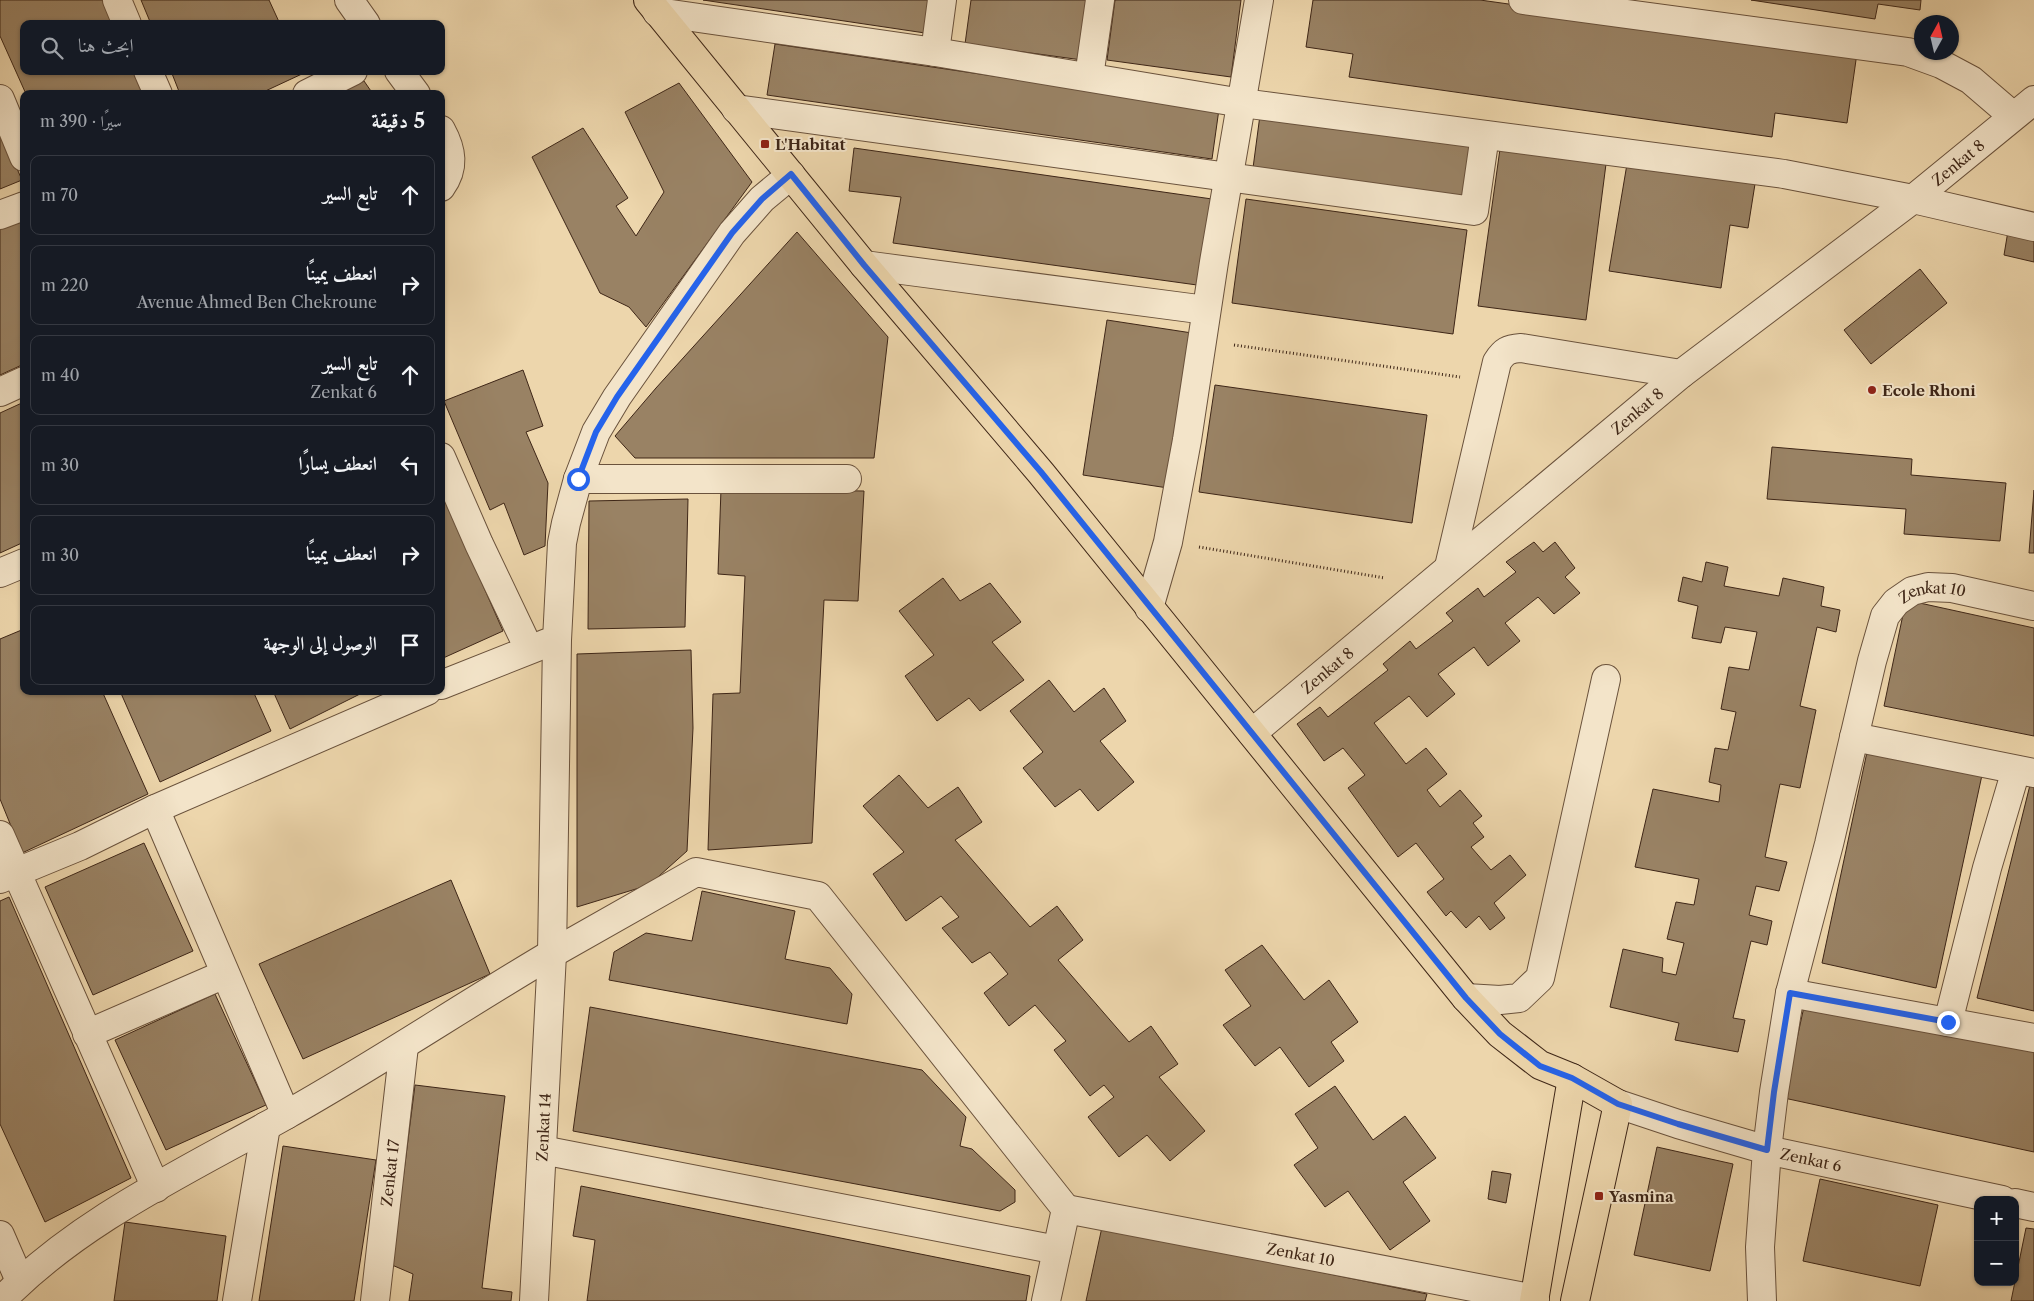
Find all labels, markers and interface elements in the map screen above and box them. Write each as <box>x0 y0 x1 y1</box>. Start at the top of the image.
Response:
north arrow <box>1914 15 1959 60</box>
search box <box>20 20 445 75</box>
icon: search <box>38 34 66 62</box>
text: ابحث هنا <box>78 34 134 57</box>
text: 5 دقيقة <box>371 108 425 133</box>
text: سيرًا · 390 m <box>40 111 122 131</box>
place label: L'Habitat <box>775 135 846 154</box>
street label: Zenkat 8 <box>1928 135 1988 189</box>
marker: L'Habitat <box>759 138 771 150</box>
icon: ahead <box>396 181 424 209</box>
text: تابع السير <box>323 182 377 205</box>
text: 70 m <box>41 185 78 205</box>
text: انعطف يمينًا <box>306 262 377 285</box>
icon: right <box>396 271 424 299</box>
text: 220 m <box>41 275 89 295</box>
text: Avenue Ahmed Ben Chekroune <box>137 292 377 312</box>
text: تابع السير <box>323 352 377 375</box>
icon: ahead <box>396 361 424 389</box>
text: 40 m <box>41 365 80 385</box>
place label: Ecole Rhoni <box>1882 381 1976 400</box>
text: Zenkat 6 <box>311 382 377 402</box>
street label: Zenkat 8 <box>1607 383 1667 438</box>
marker: Ecole Rhoni <box>1866 384 1878 396</box>
icon: left <box>396 451 424 479</box>
text: انعطف يسارًا <box>298 452 377 475</box>
text: 30 m <box>41 455 79 475</box>
route start <box>567 468 590 491</box>
icon: right <box>396 541 424 569</box>
text: انعطف يمينًا <box>306 542 377 565</box>
text: 30 m <box>41 545 79 565</box>
street label: Zenkat 10 <box>1894 577 1968 607</box>
icon: arrive <box>396 631 424 659</box>
text: الوصول إلى الوجهة <box>263 632 377 655</box>
street label: Zenkat 8 <box>1297 643 1357 697</box>
route end <box>1937 1011 1960 1034</box>
street label: Zenkat 14 <box>532 1093 554 1162</box>
street label: Zenkat 17 <box>376 1138 403 1207</box>
street label: Zenkat 6 <box>1779 1144 1844 1175</box>
place label: Yasmina <box>1608 1187 1674 1206</box>
marker: Yasmina <box>1593 1190 1605 1202</box>
map controls <box>1974 1196 2019 1286</box>
button: + <box>1974 1196 2019 1241</box>
street label: Zenkat 10 <box>1265 1238 1337 1270</box>
button: − <box>1974 1241 2019 1286</box>

